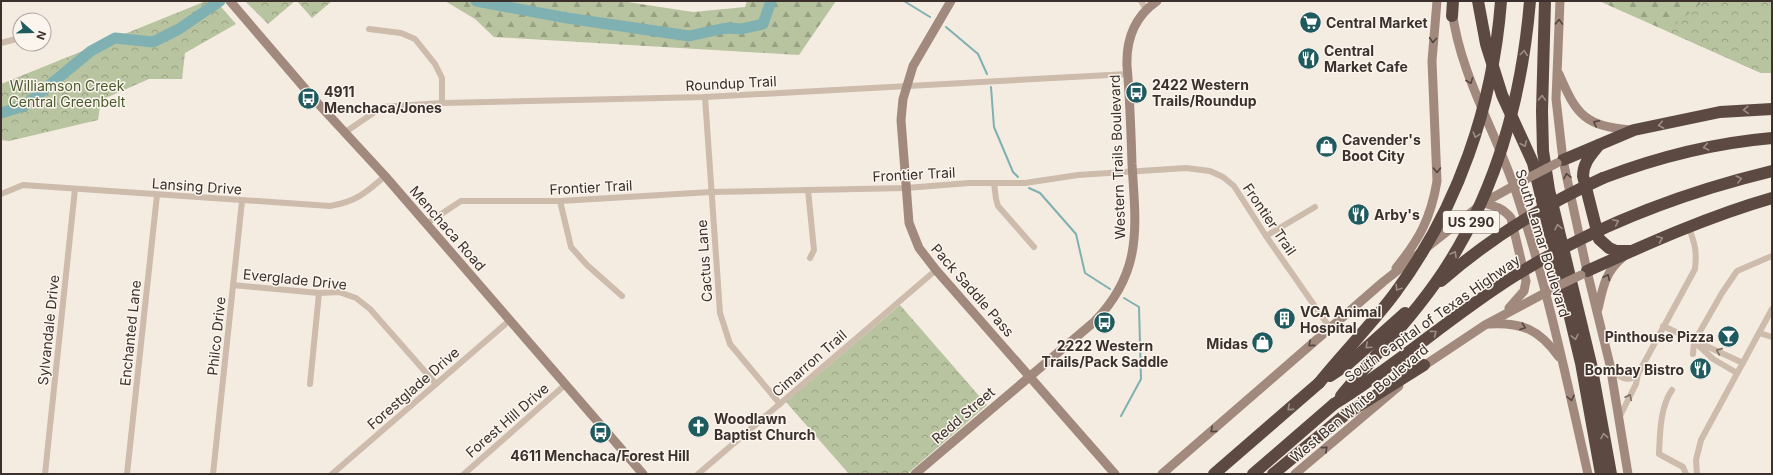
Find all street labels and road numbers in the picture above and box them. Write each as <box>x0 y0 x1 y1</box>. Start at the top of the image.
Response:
street label: Roundup Trail <box>685 72 777 94</box>
street label: Western Trails Boulevard <box>1106 74 1128 240</box>
street label: Frontier Trail <box>872 163 956 185</box>
street label: South Lamar Boulevard <box>1512 167 1574 319</box>
street label: Lansing Drive <box>151 174 243 198</box>
street label: Frontier Trail <box>549 176 633 198</box>
street label: Frontier Trail <box>1240 180 1300 258</box>
street label: Menchaca Road <box>407 182 489 274</box>
road number: US 290 <box>1443 211 1499 233</box>
street label: Cactus Lane <box>693 219 715 303</box>
street label: Pack Saddle Pass <box>928 240 1018 340</box>
street label: South Capital of Texas Highway <box>1341 251 1523 385</box>
street label: Everglade Drive <box>242 265 348 293</box>
street label: Sylvandale Drive <box>34 274 62 386</box>
street label: Enchanted Lane <box>116 279 144 387</box>
street label: Philco Drive <box>203 296 229 376</box>
street label: Cimarron Trail <box>768 326 850 400</box>
street label: West Ben White Boulevard <box>1286 340 1432 466</box>
street label: Forestglade Drive <box>364 343 462 433</box>
street label: Forest Hill Drive <box>462 379 552 461</box>
street label: Redd Street <box>928 383 998 447</box>

